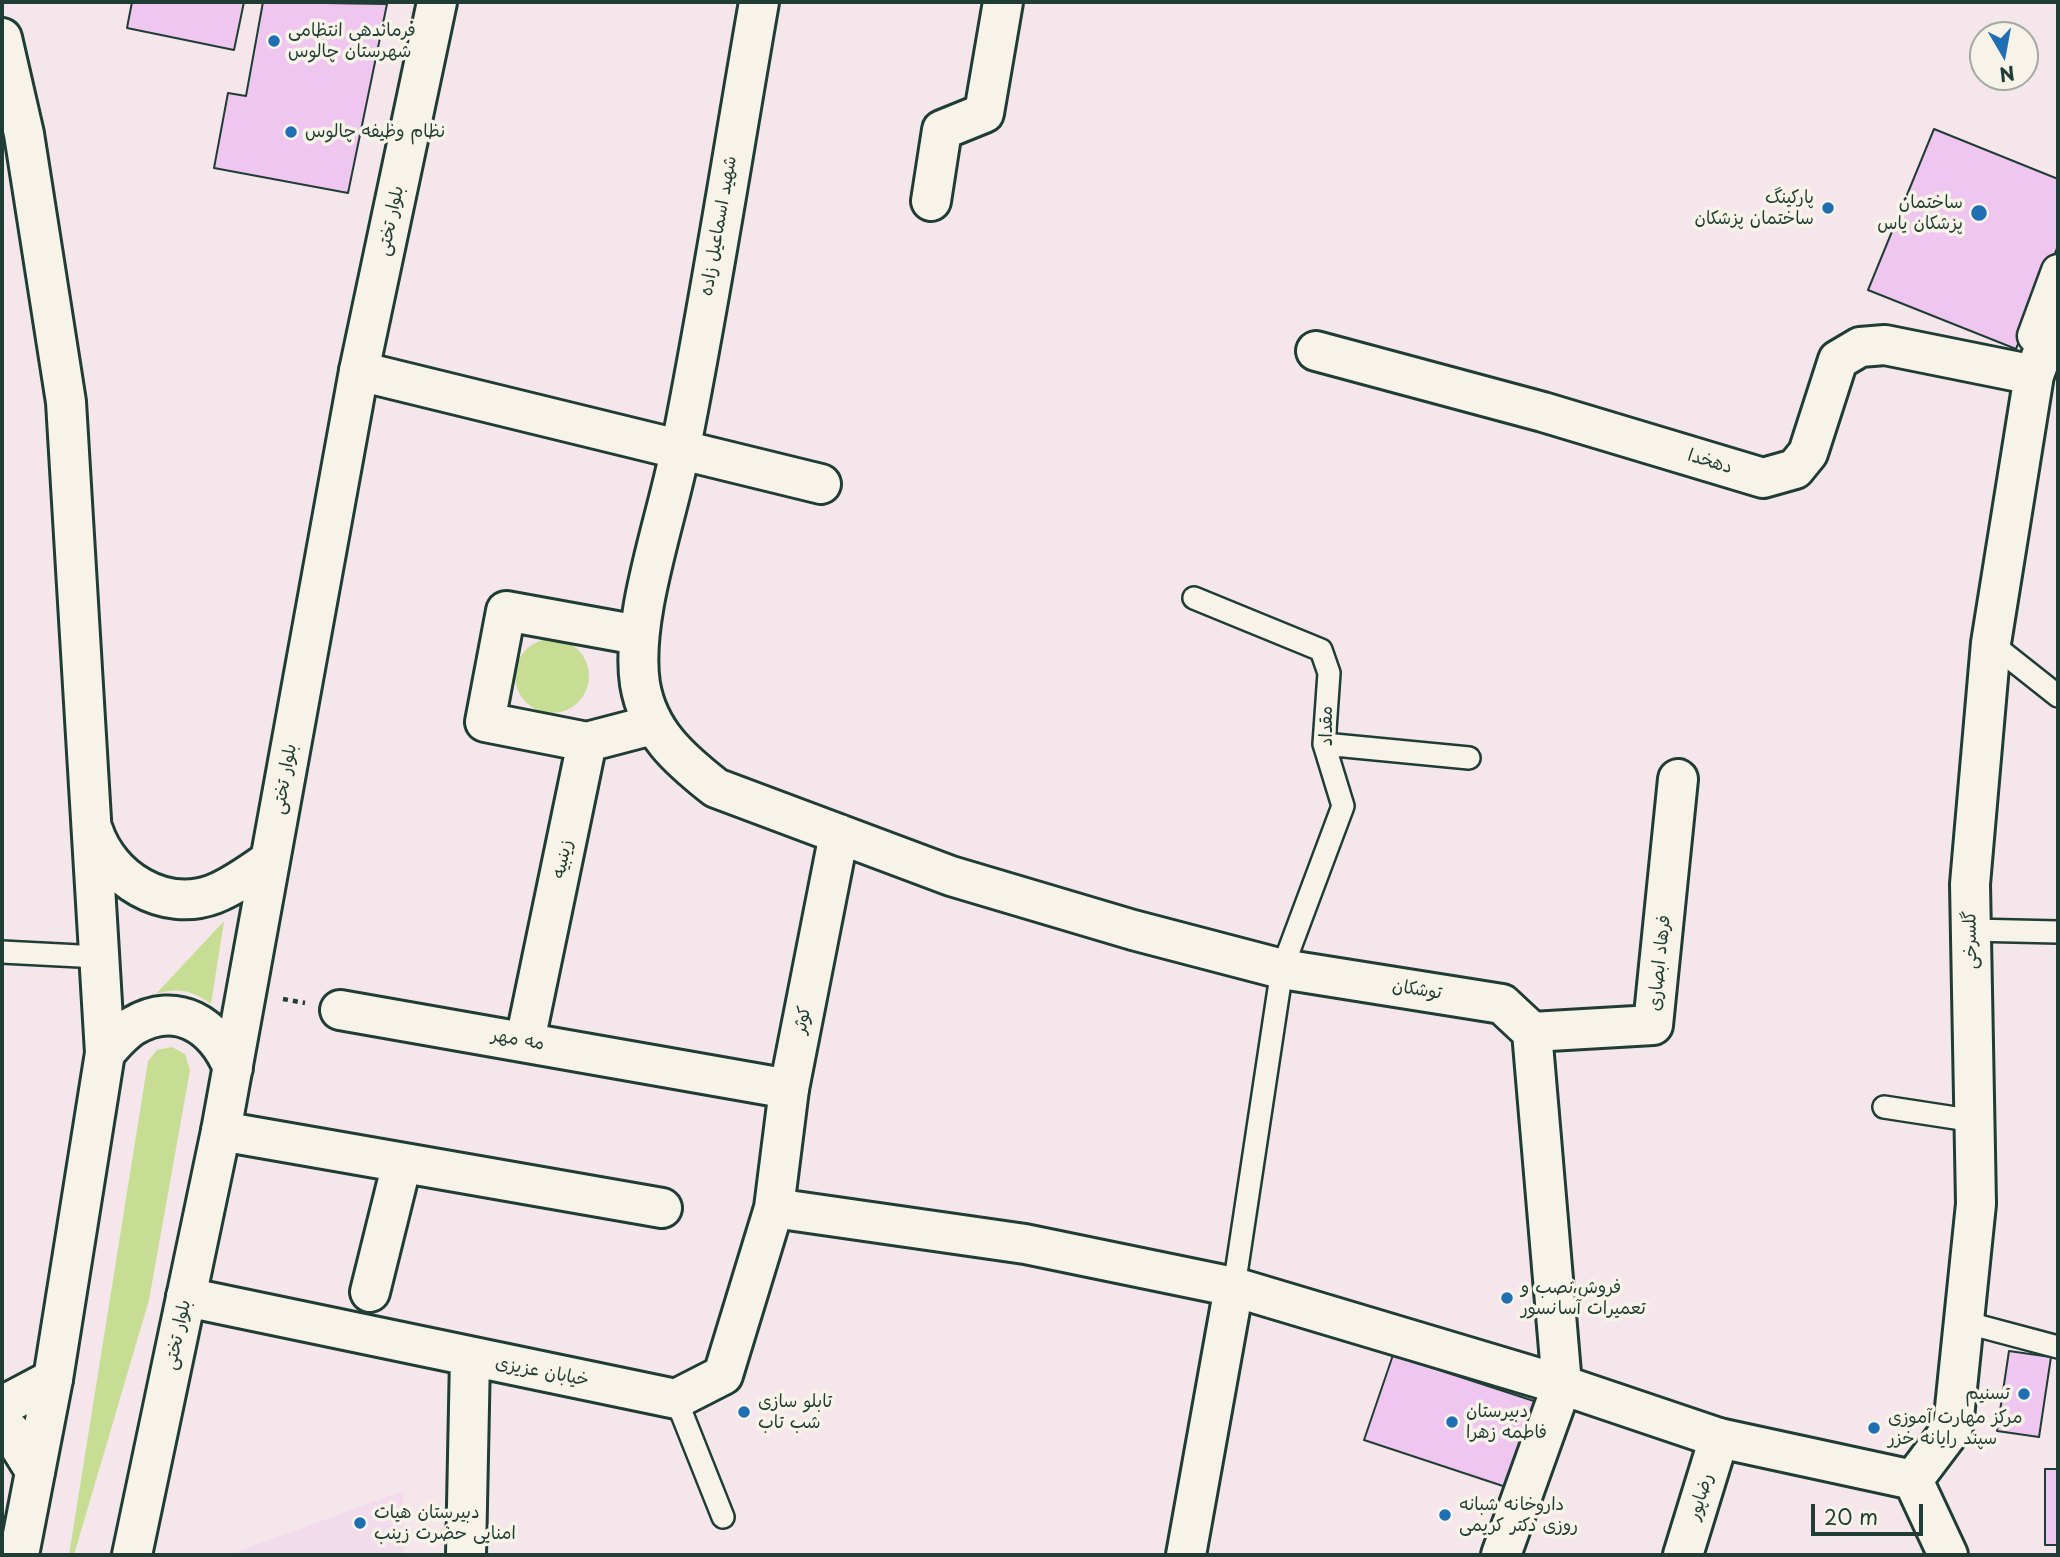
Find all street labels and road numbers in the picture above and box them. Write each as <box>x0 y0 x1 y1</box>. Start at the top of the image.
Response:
street label: شهید اسماعیل زاده <box>696 154 742 298</box>
street label: بلوار تختی <box>373 184 409 258</box>
street label: دهخدا <box>1685 445 1735 479</box>
street label: مقداد <box>1316 706 1338 746</box>
street label: بلوار تختی <box>268 742 302 816</box>
street label: زینبیه <box>548 838 578 880</box>
street label: گلسرخی <box>1960 910 1982 970</box>
street label: فرهاد ابصاری <box>1644 914 1676 1012</box>
street label: توشکان <box>1391 975 1443 1005</box>
street label: کوثر <box>790 1004 816 1036</box>
street label: مه مهر <box>490 1025 546 1055</box>
street label: بلوار تختی <box>160 1298 196 1372</box>
street label: خیابان عزیزی <box>493 1352 591 1392</box>
street label: رضاپور <box>1684 1471 1718 1523</box>

